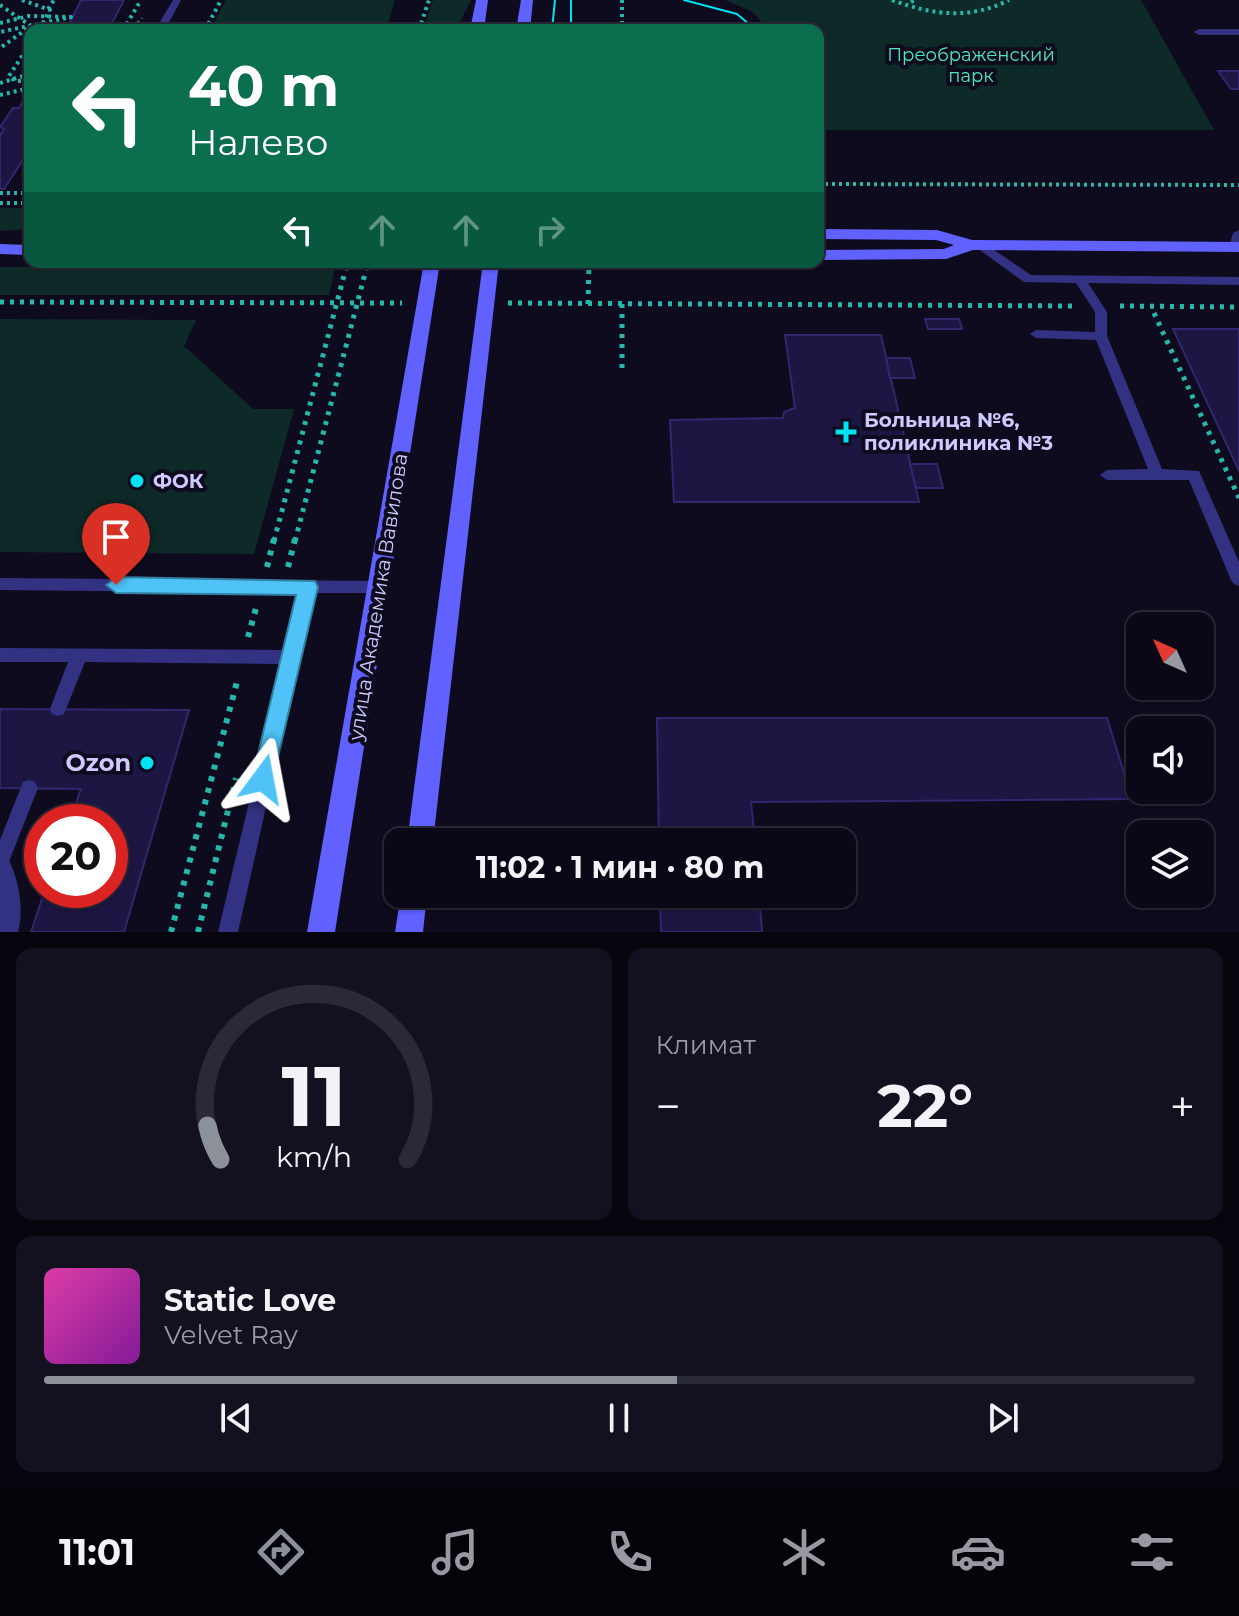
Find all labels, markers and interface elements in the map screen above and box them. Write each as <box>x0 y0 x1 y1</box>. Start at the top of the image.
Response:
park label: Преображенский парк <box>887 44 1055 87</box>
text: 40 m <box>188 52 339 120</box>
icon: left <box>56 56 160 160</box>
text: Налево <box>188 120 328 164</box>
icon: left <box>276 208 320 252</box>
icon: ahead <box>360 208 404 252</box>
icon: ahead <box>444 208 488 252</box>
icon: right <box>528 208 572 252</box>
place label: Больница №6, поликлиника №3 <box>864 408 1053 455</box>
marker: Больница №6, поликлиника №3 <box>835 421 857 443</box>
street label: улица Академика Вавилова <box>343 452 413 743</box>
place label: ФОК <box>153 469 204 493</box>
marker: ФОК <box>128 472 146 490</box>
pin <box>82 503 150 585</box>
icon: arrive <box>94 515 138 559</box>
north arrow <box>1126 612 1214 700</box>
map controls <box>1126 612 1214 908</box>
button: sound <box>1126 716 1214 804</box>
position arrow <box>221 737 305 821</box>
place label: Ozon <box>66 748 131 777</box>
marker: Ozon <box>138 754 156 772</box>
speed limit sign: 20 <box>24 804 128 908</box>
button: layers <box>1126 820 1214 908</box>
text: 11:02 · 1 мин · 80 m <box>476 849 764 886</box>
text: Климат <box>656 1029 756 1061</box>
text: 11 <box>281 1045 346 1147</box>
text: 22° <box>877 1069 973 1142</box>
text: − <box>656 1079 681 1133</box>
text: + <box>1170 1079 1195 1133</box>
text: km/h <box>276 1139 352 1174</box>
text: Static Love <box>164 1282 336 1319</box>
text: Velvet Ray <box>164 1319 298 1351</box>
icon: previous <box>214 1396 258 1440</box>
icon: pause <box>597 1396 641 1440</box>
icon: next <box>981 1396 1025 1440</box>
icon: directions <box>253 1524 309 1580</box>
icon: music <box>427 1524 483 1580</box>
icon: phone <box>602 1524 658 1580</box>
icon: climate <box>776 1524 832 1580</box>
icon: car <box>950 1524 1006 1580</box>
icon: filters <box>1124 1524 1180 1580</box>
text: 11:01 <box>59 1530 135 1574</box>

